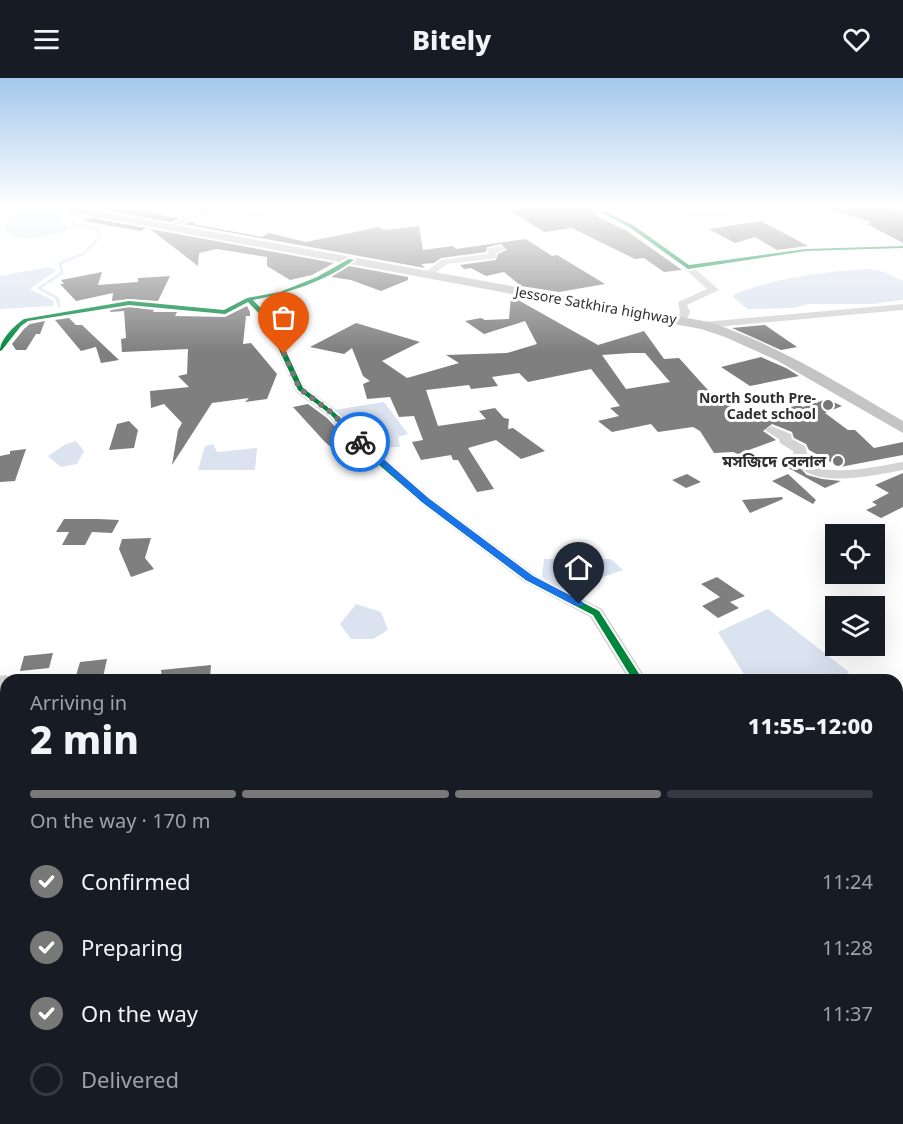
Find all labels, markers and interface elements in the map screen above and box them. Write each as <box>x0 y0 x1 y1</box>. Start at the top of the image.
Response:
text: Bitely <box>412 21 491 58</box>
icon: menu <box>30 23 63 56</box>
icon: heart <box>840 23 873 56</box>
street label: Jessore Satkhira highway <box>512 281 679 329</box>
pin <box>258 292 309 354</box>
icon: bag <box>267 301 300 334</box>
place label: North South Pre- Cadet school <box>699 388 817 423</box>
marker: North South Pre- Cadet school <box>821 398 835 412</box>
courier <box>330 412 390 472</box>
icon: bike <box>344 426 377 459</box>
place label: মসজিদে বেলাল <box>721 450 827 472</box>
marker: মসজিদে বেলাল <box>831 454 845 468</box>
map controls <box>825 524 885 656</box>
button: locate <box>825 524 885 584</box>
pin <box>553 542 604 604</box>
icon: home <box>562 551 595 584</box>
button: layers <box>825 596 885 656</box>
text: Arriving in <box>30 689 127 716</box>
text: 11:55–12:00 <box>748 710 873 740</box>
text: 2 min <box>30 712 139 765</box>
text: On the way · 170 m <box>30 807 210 834</box>
icon: check <box>30 865 63 898</box>
text: Confirmed <box>81 866 191 896</box>
text: 11:24 <box>822 868 873 895</box>
icon: check <box>30 931 63 964</box>
text: Preparing <box>81 932 183 962</box>
text: 11:28 <box>822 934 873 961</box>
icon: check <box>30 997 63 1030</box>
text: On the way <box>81 998 198 1028</box>
text: 11:37 <box>822 1000 873 1027</box>
text: Delivered <box>81 1064 179 1094</box>

